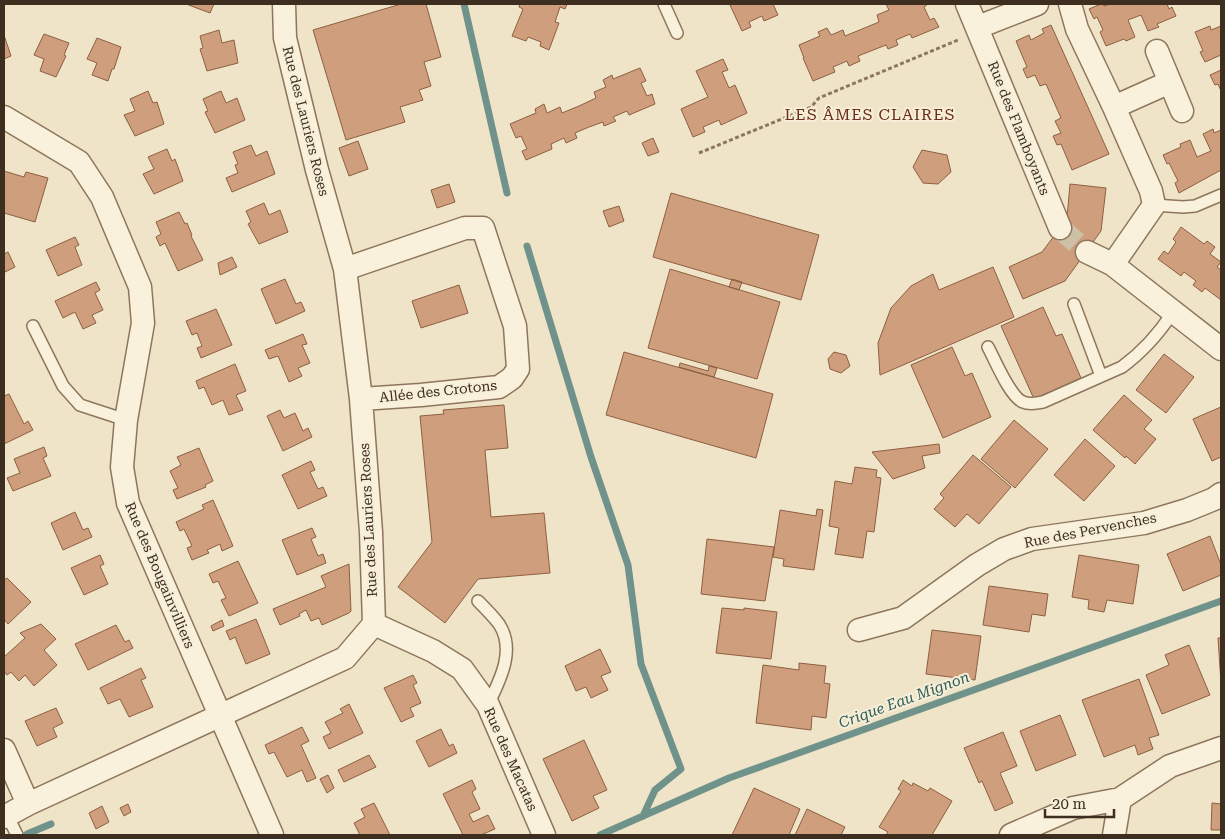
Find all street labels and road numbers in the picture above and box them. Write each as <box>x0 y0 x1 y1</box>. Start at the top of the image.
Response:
street label: Rue des Lauriers Roses <box>280 44 332 198</box>
street label: Rue des Flamboyants <box>985 59 1053 198</box>
street label: Allée des Crotons <box>378 377 498 405</box>
street label: Rue des Lauriers Roses <box>356 442 380 597</box>
street label: Rue des Bougainvilliers <box>122 499 198 651</box>
street label: Rue des Pervenches <box>1022 509 1158 551</box>
street label: Rue des Macatas <box>481 705 541 814</box>

